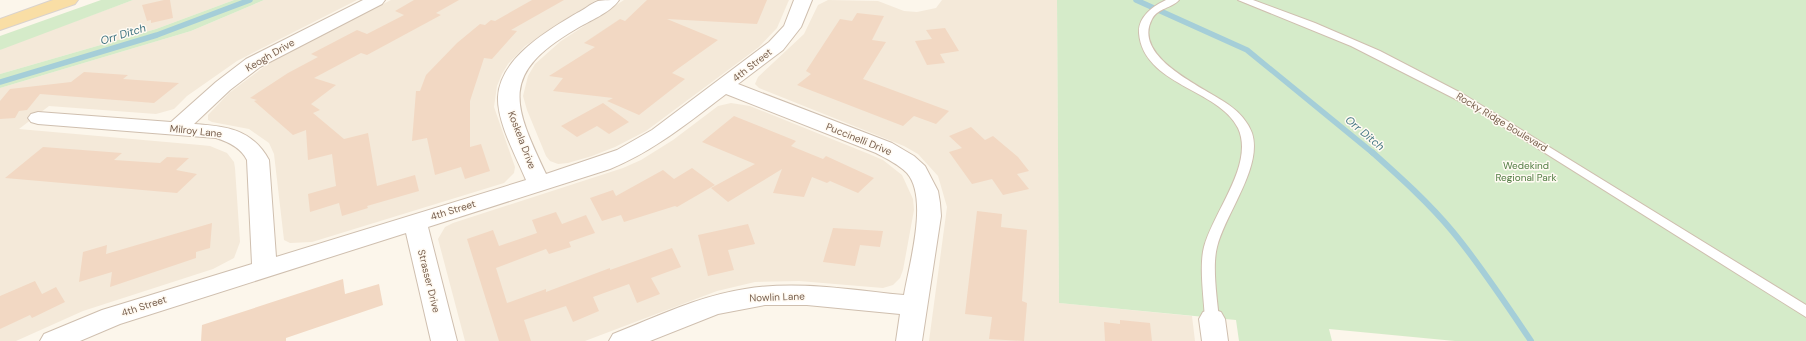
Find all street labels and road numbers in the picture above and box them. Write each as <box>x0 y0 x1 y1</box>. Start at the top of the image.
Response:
street label: Keogh Drive <box>243 36 297 74</box>
street label: 4th Street <box>730 45 774 85</box>
street label: Rocky Ridge Boulevard <box>1454 90 1550 154</box>
street label: Koskela Drive <box>505 109 539 171</box>
street label: Puccinelli Drive <box>824 120 894 158</box>
street label: Milroy Lane <box>169 122 223 140</box>
street label: 4th Street <box>429 197 477 223</box>
street label: Strasser Drive <box>415 248 443 314</box>
street label: Nowlin Lane <box>749 290 805 304</box>
street label: 4th Street <box>120 293 168 319</box>

